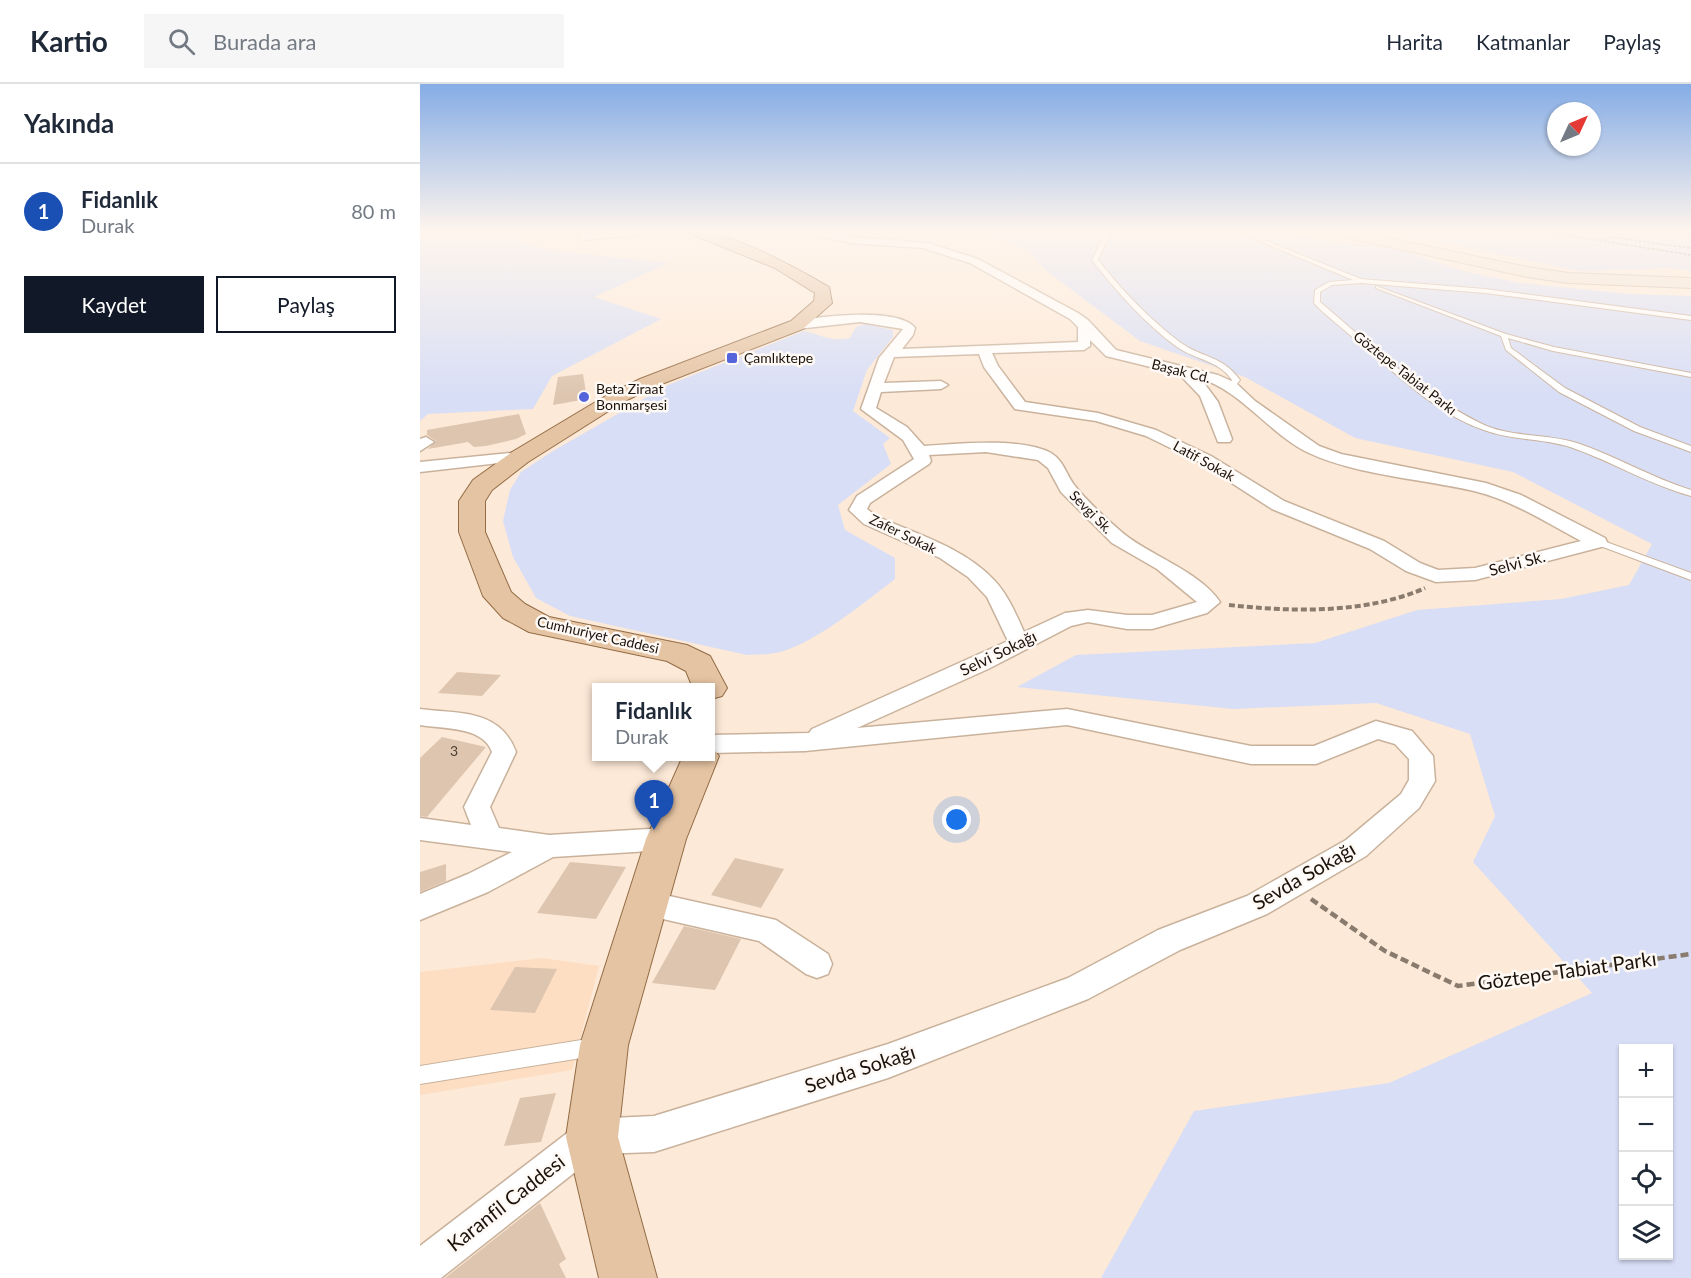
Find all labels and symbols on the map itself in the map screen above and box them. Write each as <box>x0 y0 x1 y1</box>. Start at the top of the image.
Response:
north arrow <box>1547 102 1601 156</box>
street label: Göztepe Tabiat Parkı <box>1350 327 1460 418</box>
place label: Çamlıktepe <box>744 349 813 366</box>
marker: Çamlıktepe <box>725 351 739 365</box>
street label: Başak Cd. <box>1150 355 1212 386</box>
place label: Beta Ziraat Bonmarşesi <box>596 380 667 413</box>
marker: Beta Ziraat Bonmarşesi <box>577 390 591 404</box>
street label: Latif Sokak <box>1171 437 1239 485</box>
street label: Sevgi Sk. <box>1066 487 1116 537</box>
street label: Zafer Sokak <box>867 510 940 557</box>
street label: Selvi Sk. <box>1487 546 1547 579</box>
street label: Cumhuriyet Caddesi <box>536 612 661 657</box>
street label: Selvi Sokağı <box>956 626 1039 679</box>
house number: 3 <box>450 742 458 759</box>
pin: 1 <box>634 780 674 830</box>
your location <box>942 805 971 834</box>
street label: Sevda Sokağı <box>1248 836 1359 914</box>
street label: Göztepe Tabiat Parkı <box>1476 946 1658 994</box>
street label: Sevda Sokağı <box>801 1039 918 1097</box>
street label: Karanfil Caddesi <box>442 1149 569 1256</box>

